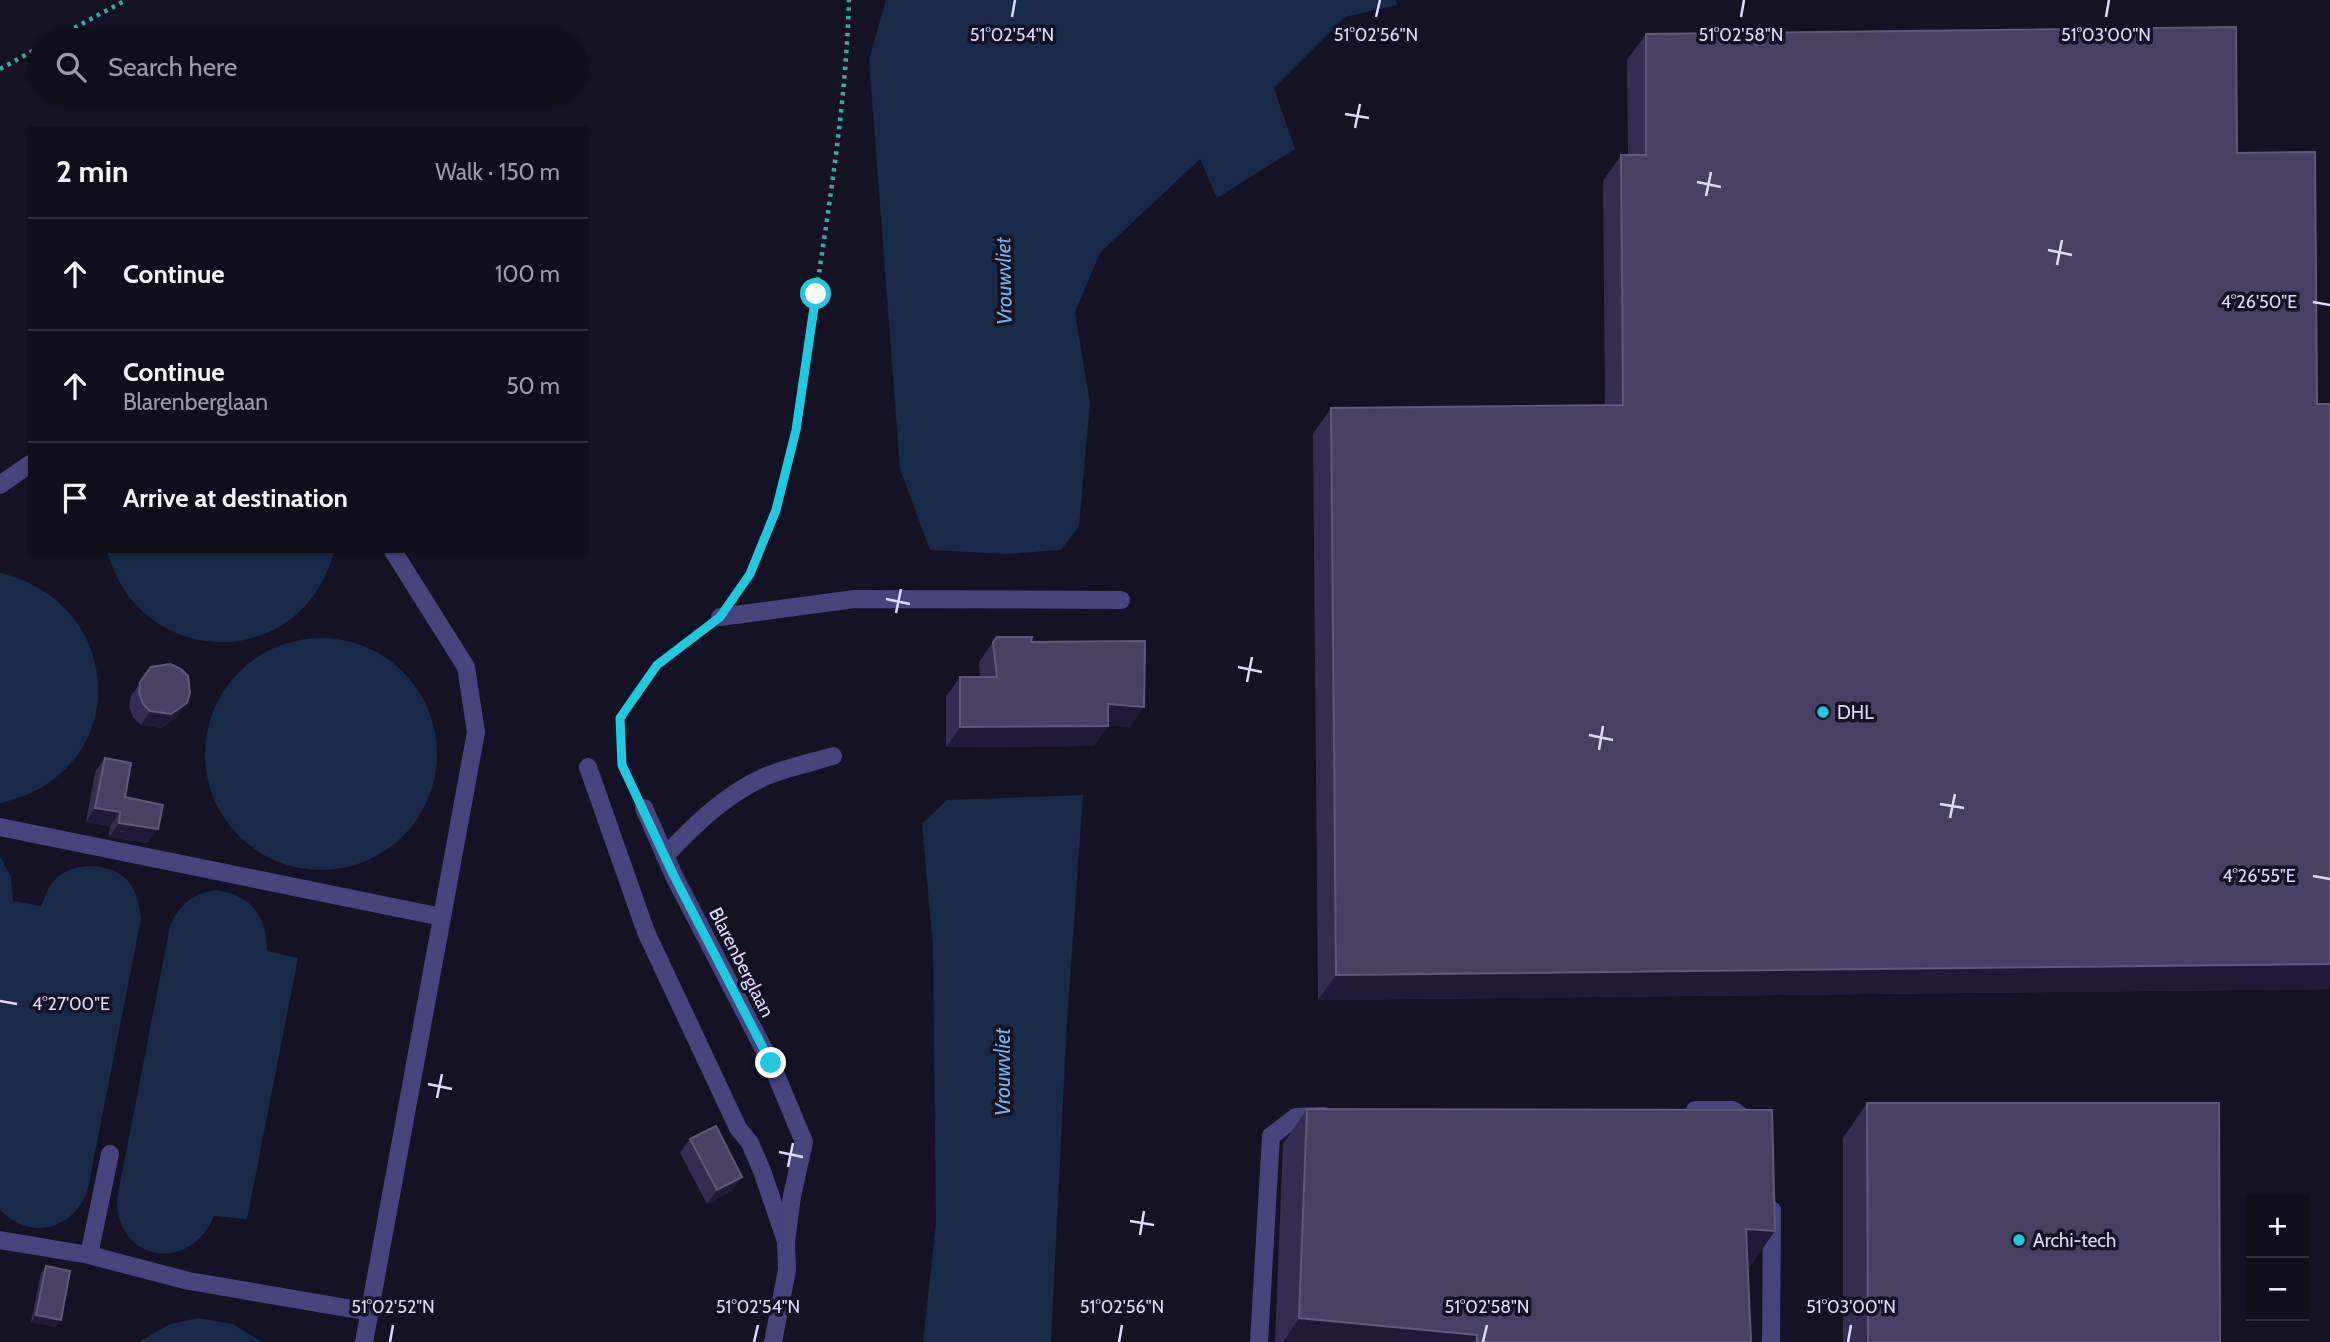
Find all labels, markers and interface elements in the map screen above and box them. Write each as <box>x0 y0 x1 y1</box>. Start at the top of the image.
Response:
text: 51°02'54"N <box>970 24 1054 46</box>
text: 51°02'56"N <box>1334 24 1418 46</box>
text: 51°02'58"N <box>1698 24 1784 46</box>
text: 51°03'00"N <box>2061 24 2151 46</box>
search box <box>28 28 588 105</box>
icon: search <box>52 48 90 86</box>
text: Search here <box>108 51 237 83</box>
text: 2 min <box>56 153 128 190</box>
text: Walk · 150 m <box>435 158 560 186</box>
water label: Vrouwvliet <box>990 236 1017 325</box>
icon: ahead <box>56 255 94 293</box>
text: Continue <box>123 258 225 290</box>
text: 100 m <box>495 260 560 288</box>
route start <box>800 278 831 309</box>
text: 4°26'50"E <box>2221 291 2297 313</box>
text: Continue <box>123 356 225 388</box>
icon: ahead <box>56 367 94 405</box>
text: 50 m <box>506 372 560 400</box>
text: Blarenberglaan <box>123 388 268 416</box>
icon: arrive <box>56 479 94 517</box>
text: Arrive at destination <box>123 482 348 514</box>
place label: DHL <box>1837 701 1874 724</box>
marker: DHL <box>1815 704 1831 720</box>
text: 4°26'55"E <box>2222 865 2296 887</box>
street label: Blarenberglaan <box>704 904 779 1021</box>
text: 4°27'00"E <box>32 993 110 1015</box>
water label: Vrouwvliet <box>990 1028 1015 1116</box>
route end <box>755 1047 786 1078</box>
map controls <box>2246 1195 2309 1321</box>
button: + <box>2246 1195 2309 1258</box>
place label: Archi-tech <box>2033 1229 2116 1252</box>
marker: Archi-tech <box>2011 1232 2027 1248</box>
button: − <box>2246 1258 2309 1321</box>
text: 51°02'52"N <box>351 1296 435 1318</box>
text: 51°02'54"N <box>716 1296 800 1318</box>
text: 51°02'56"N <box>1080 1296 1164 1318</box>
text: 51°02'58"N <box>1444 1296 1530 1318</box>
text: 51°03'00"N <box>1806 1296 1896 1318</box>

